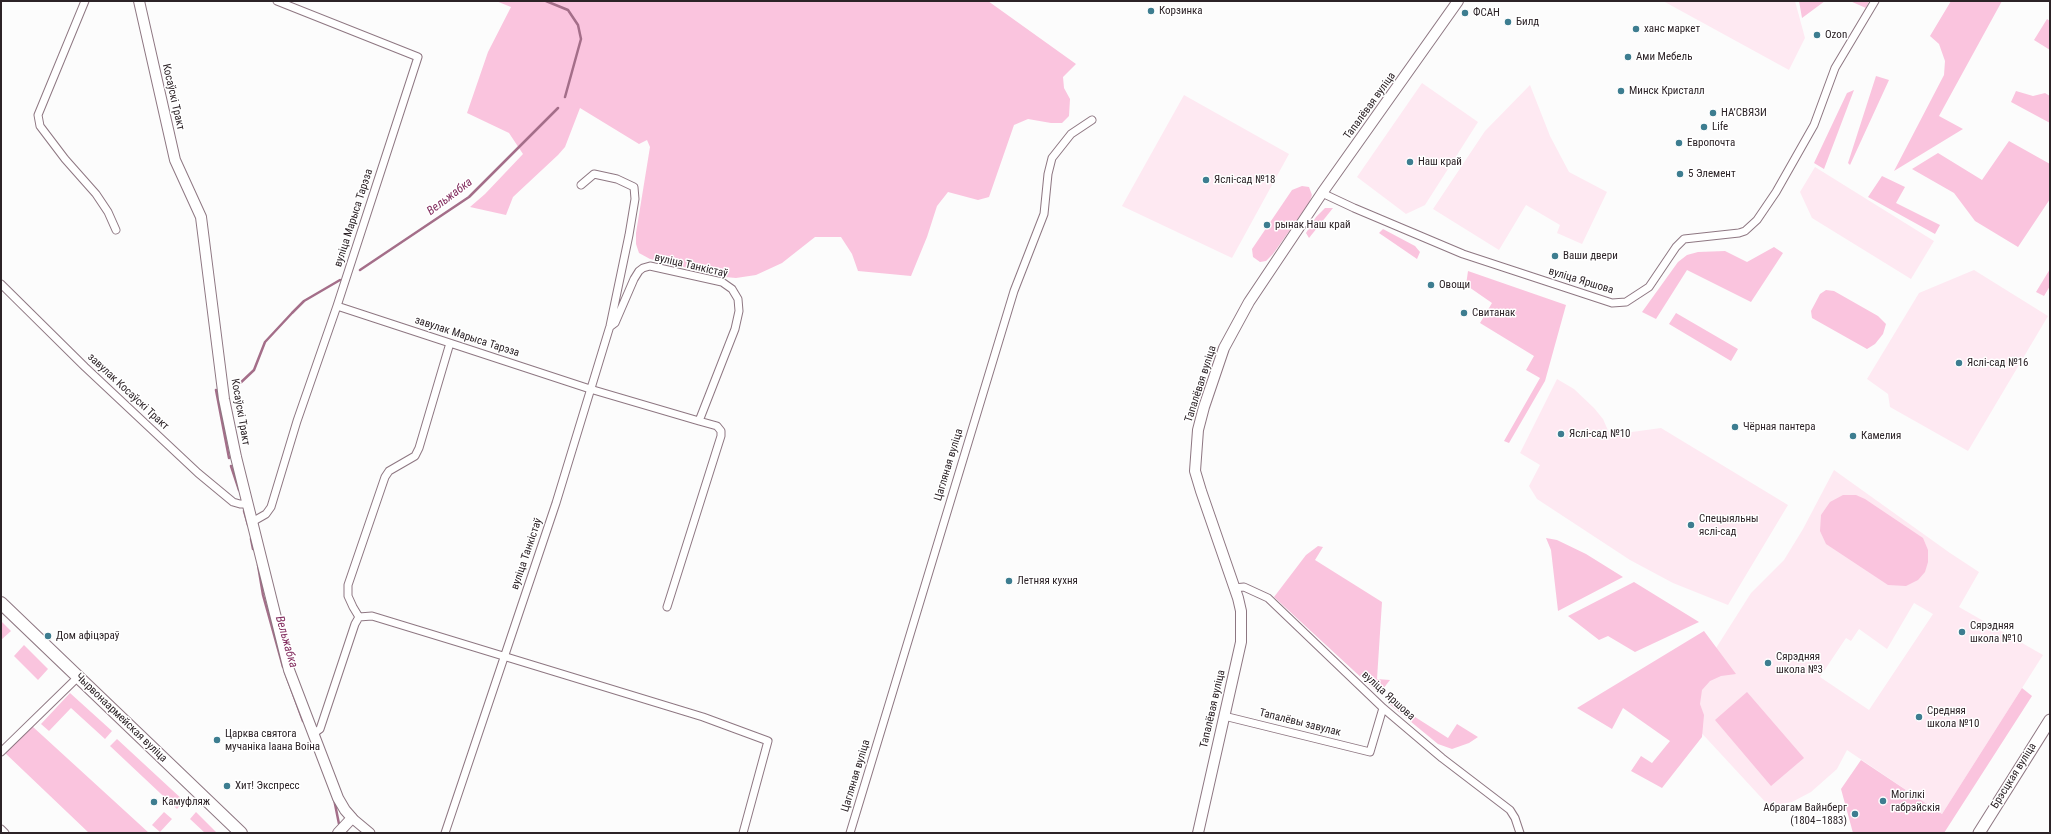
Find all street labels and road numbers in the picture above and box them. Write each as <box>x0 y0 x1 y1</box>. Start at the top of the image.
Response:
street label: Косаўскі Тракт <box>159 63 187 131</box>
street label: Тапалёвая вуліца <box>1341 70 1399 142</box>
street label: вуліца Марыса Тарэза <box>332 167 376 269</box>
street label: вуліца Танкістаў <box>653 251 729 281</box>
street label: вуліца Яршова <box>1547 265 1615 297</box>
street label: завулак Марыса Тарэза <box>413 314 521 360</box>
street label: Тапалёвая вуліца <box>1182 344 1220 424</box>
street label: завулак Косаўскі Тракт <box>85 351 171 433</box>
street label: Косаўскі Тракт <box>228 378 252 446</box>
street label: Цагляная вуліца <box>932 427 966 503</box>
street label: вуліца Танкістаў <box>509 517 545 591</box>
street label: Тапалёвая вуліца <box>1198 669 1228 749</box>
street label: вуліца Яршова <box>1359 669 1417 723</box>
street label: Чырвонаармейская вуліца <box>72 671 170 765</box>
street label: Тапалёвы завулак <box>1258 706 1342 740</box>
street label: Цагляная вуліца <box>839 738 873 814</box>
street label: Брэсцкая вуліца <box>1989 741 2039 811</box>

